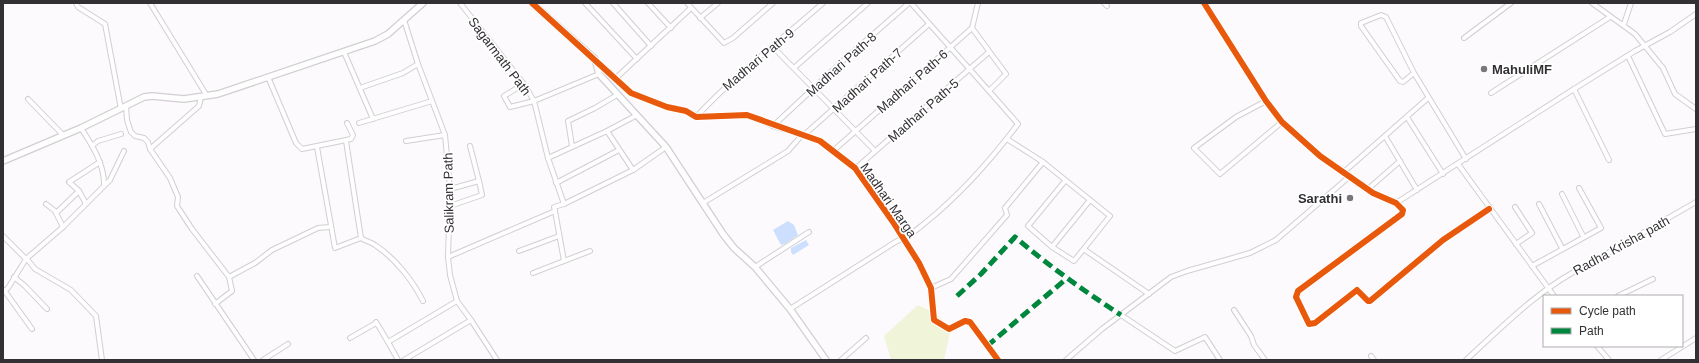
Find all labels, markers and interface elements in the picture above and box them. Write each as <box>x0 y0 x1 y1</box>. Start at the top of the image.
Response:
street label: Sagarmath Path <box>465 14 534 98</box>
street label: Madhari Path-9 <box>719 25 797 94</box>
street label: Madhari Path-8 <box>803 29 879 100</box>
street label: Madhari Path-7 <box>829 45 905 116</box>
street label: Madhari Path-6 <box>874 47 951 116</box>
place label: MahuliMF <box>1492 62 1552 77</box>
marker: MahuliMF <box>1479 64 1489 74</box>
street label: Madhari Path-5 <box>885 76 962 145</box>
street label: Salikram Path <box>440 152 457 234</box>
street label: Madhari Marga <box>857 160 920 241</box>
place label: Sarathi <box>1298 191 1342 206</box>
marker: Sarathi <box>1345 193 1355 203</box>
street label: Radha Krisha path <box>1571 213 1672 278</box>
legend <box>1543 295 1683 347</box>
text: Cycle path <box>1579 304 1636 318</box>
text: Path <box>1579 324 1604 338</box>

